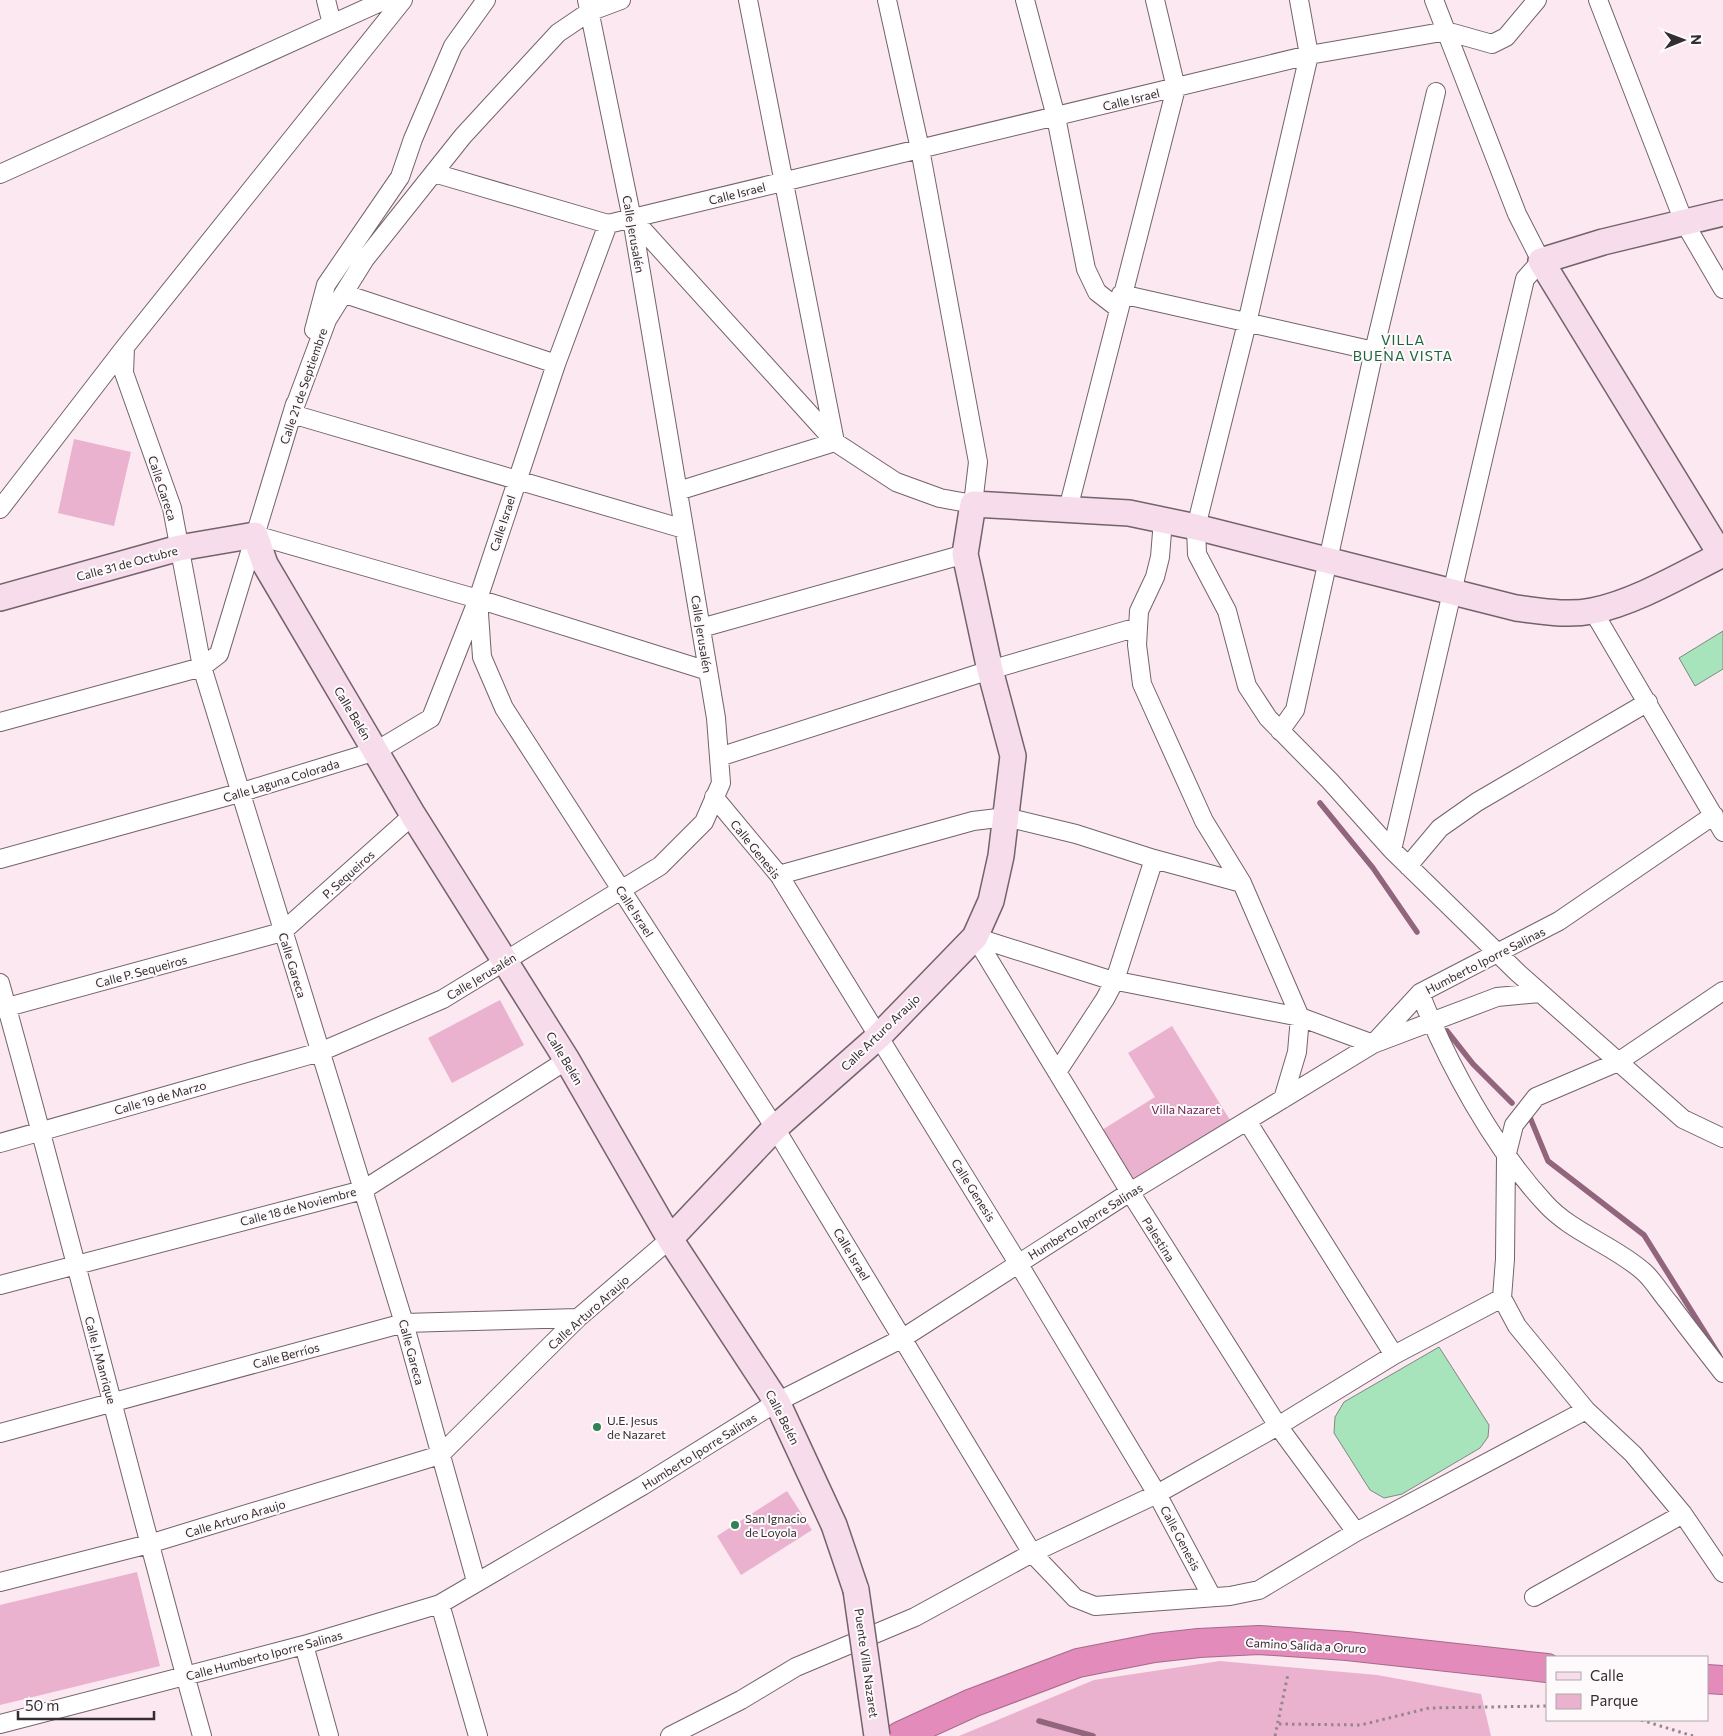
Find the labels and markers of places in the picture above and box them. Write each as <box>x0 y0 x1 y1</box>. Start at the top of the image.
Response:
place label: U.E. Jesus de Nazaret <box>607 1413 666 1441</box>
marker: U.E. Jesus de Nazaret <box>591 1421 603 1433</box>
place label: San Ignacio de Loyola <box>745 1511 807 1539</box>
marker: San Ignacio de Loyola <box>729 1519 741 1531</box>

